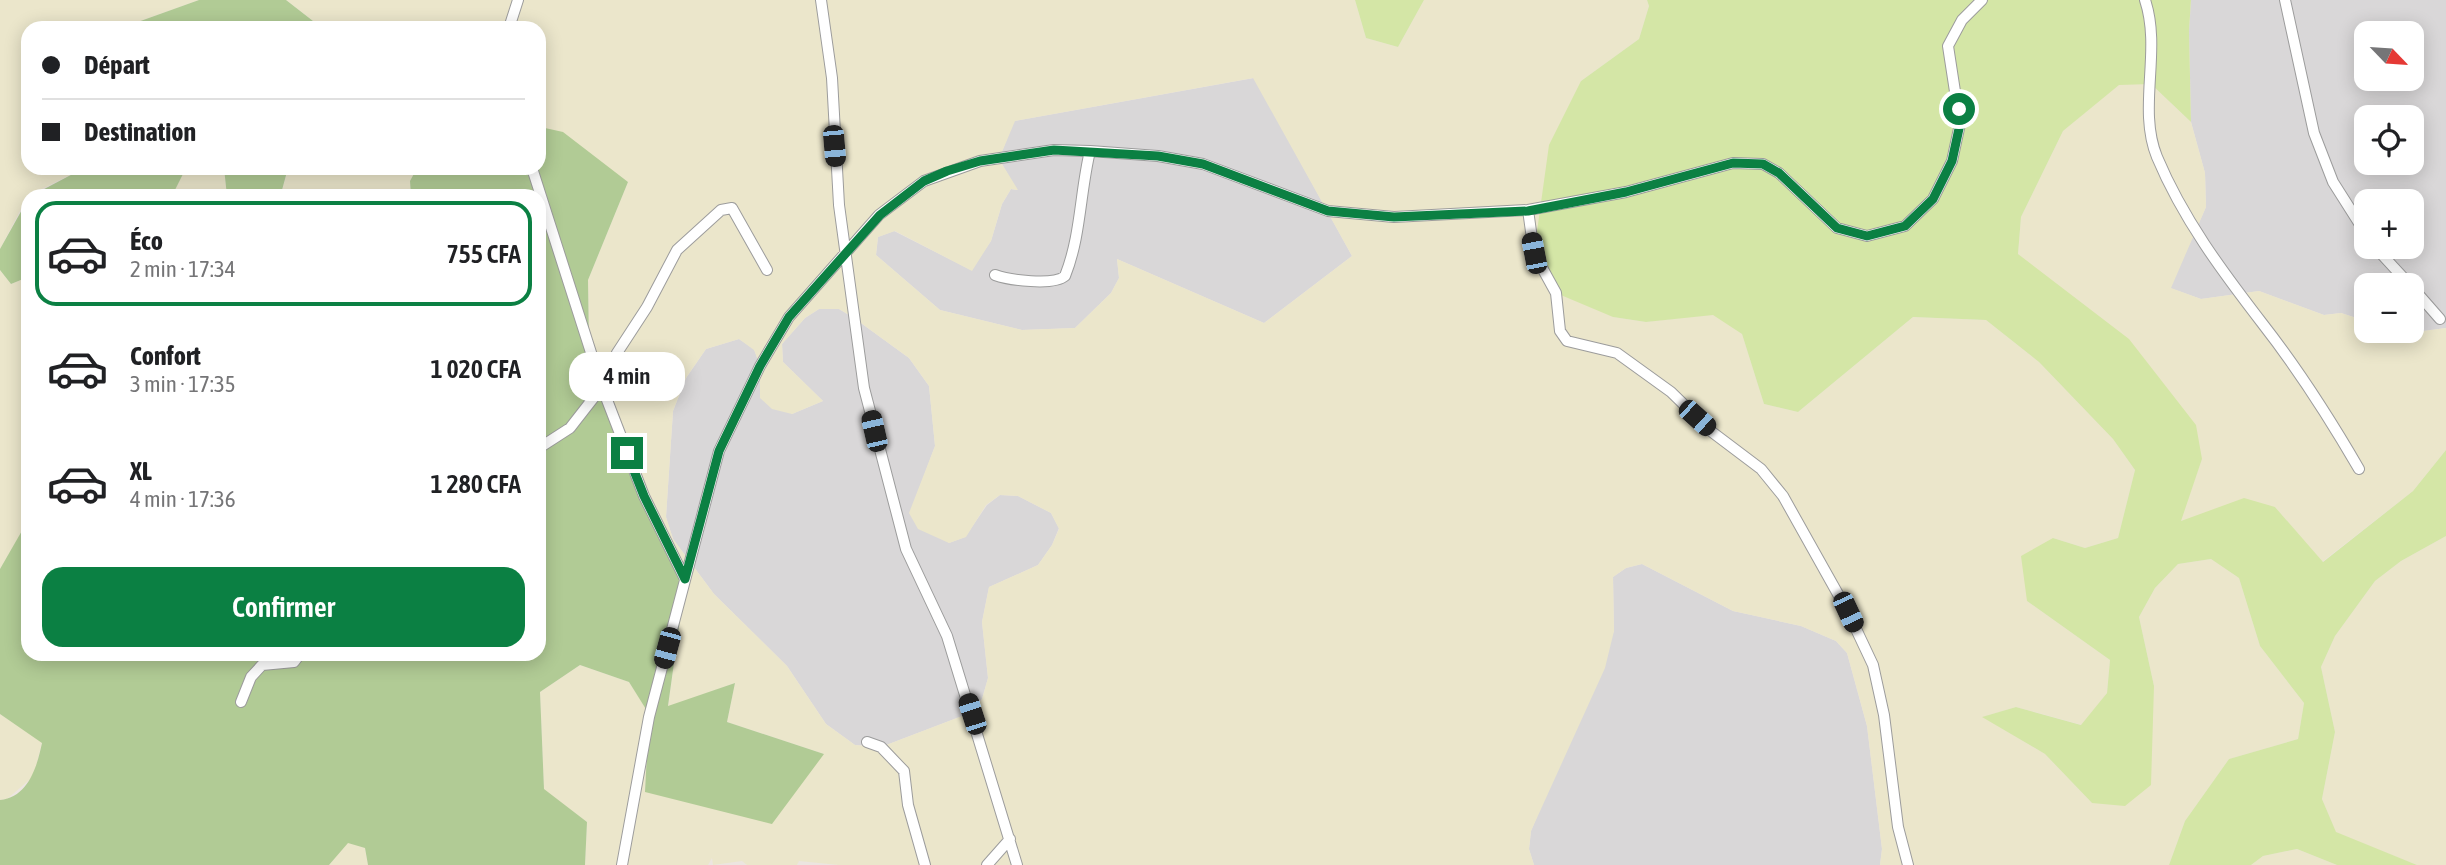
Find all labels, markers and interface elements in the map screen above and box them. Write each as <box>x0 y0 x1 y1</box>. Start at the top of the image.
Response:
north arrow <box>2354 21 2424 91</box>
map controls <box>2354 21 2424 343</box>
text: Départ <box>84 50 150 80</box>
route start <box>1943 93 1975 125</box>
button: locate <box>2354 105 2424 175</box>
text: Destination <box>84 117 196 147</box>
car <box>822 124 847 168</box>
button: + <box>2354 189 2424 259</box>
icon: car <box>46 222 109 285</box>
text: Éco <box>130 226 163 256</box>
car <box>1520 230 1549 276</box>
text: 755 CFA <box>446 239 521 269</box>
text: 2 min · 17:34 <box>130 256 236 282</box>
button: − <box>2354 273 2424 343</box>
icon: car <box>46 337 109 400</box>
text: Confort <box>130 341 201 371</box>
callout: 4 min <box>569 351 685 400</box>
text: 1 020 CFA <box>431 354 521 384</box>
text: 4 min <box>604 363 650 389</box>
text: 3 min · 17:35 <box>130 371 236 397</box>
car <box>1675 396 1720 440</box>
car <box>860 408 889 454</box>
route end <box>611 437 643 469</box>
icon: car <box>46 452 109 515</box>
text: XL <box>130 456 152 486</box>
text: 1 280 CFA <box>431 469 521 499</box>
text: 4 min · 17:36 <box>130 486 236 512</box>
button: Confirmer <box>42 567 525 647</box>
car <box>1830 589 1867 635</box>
car <box>652 625 683 671</box>
car <box>956 691 989 737</box>

